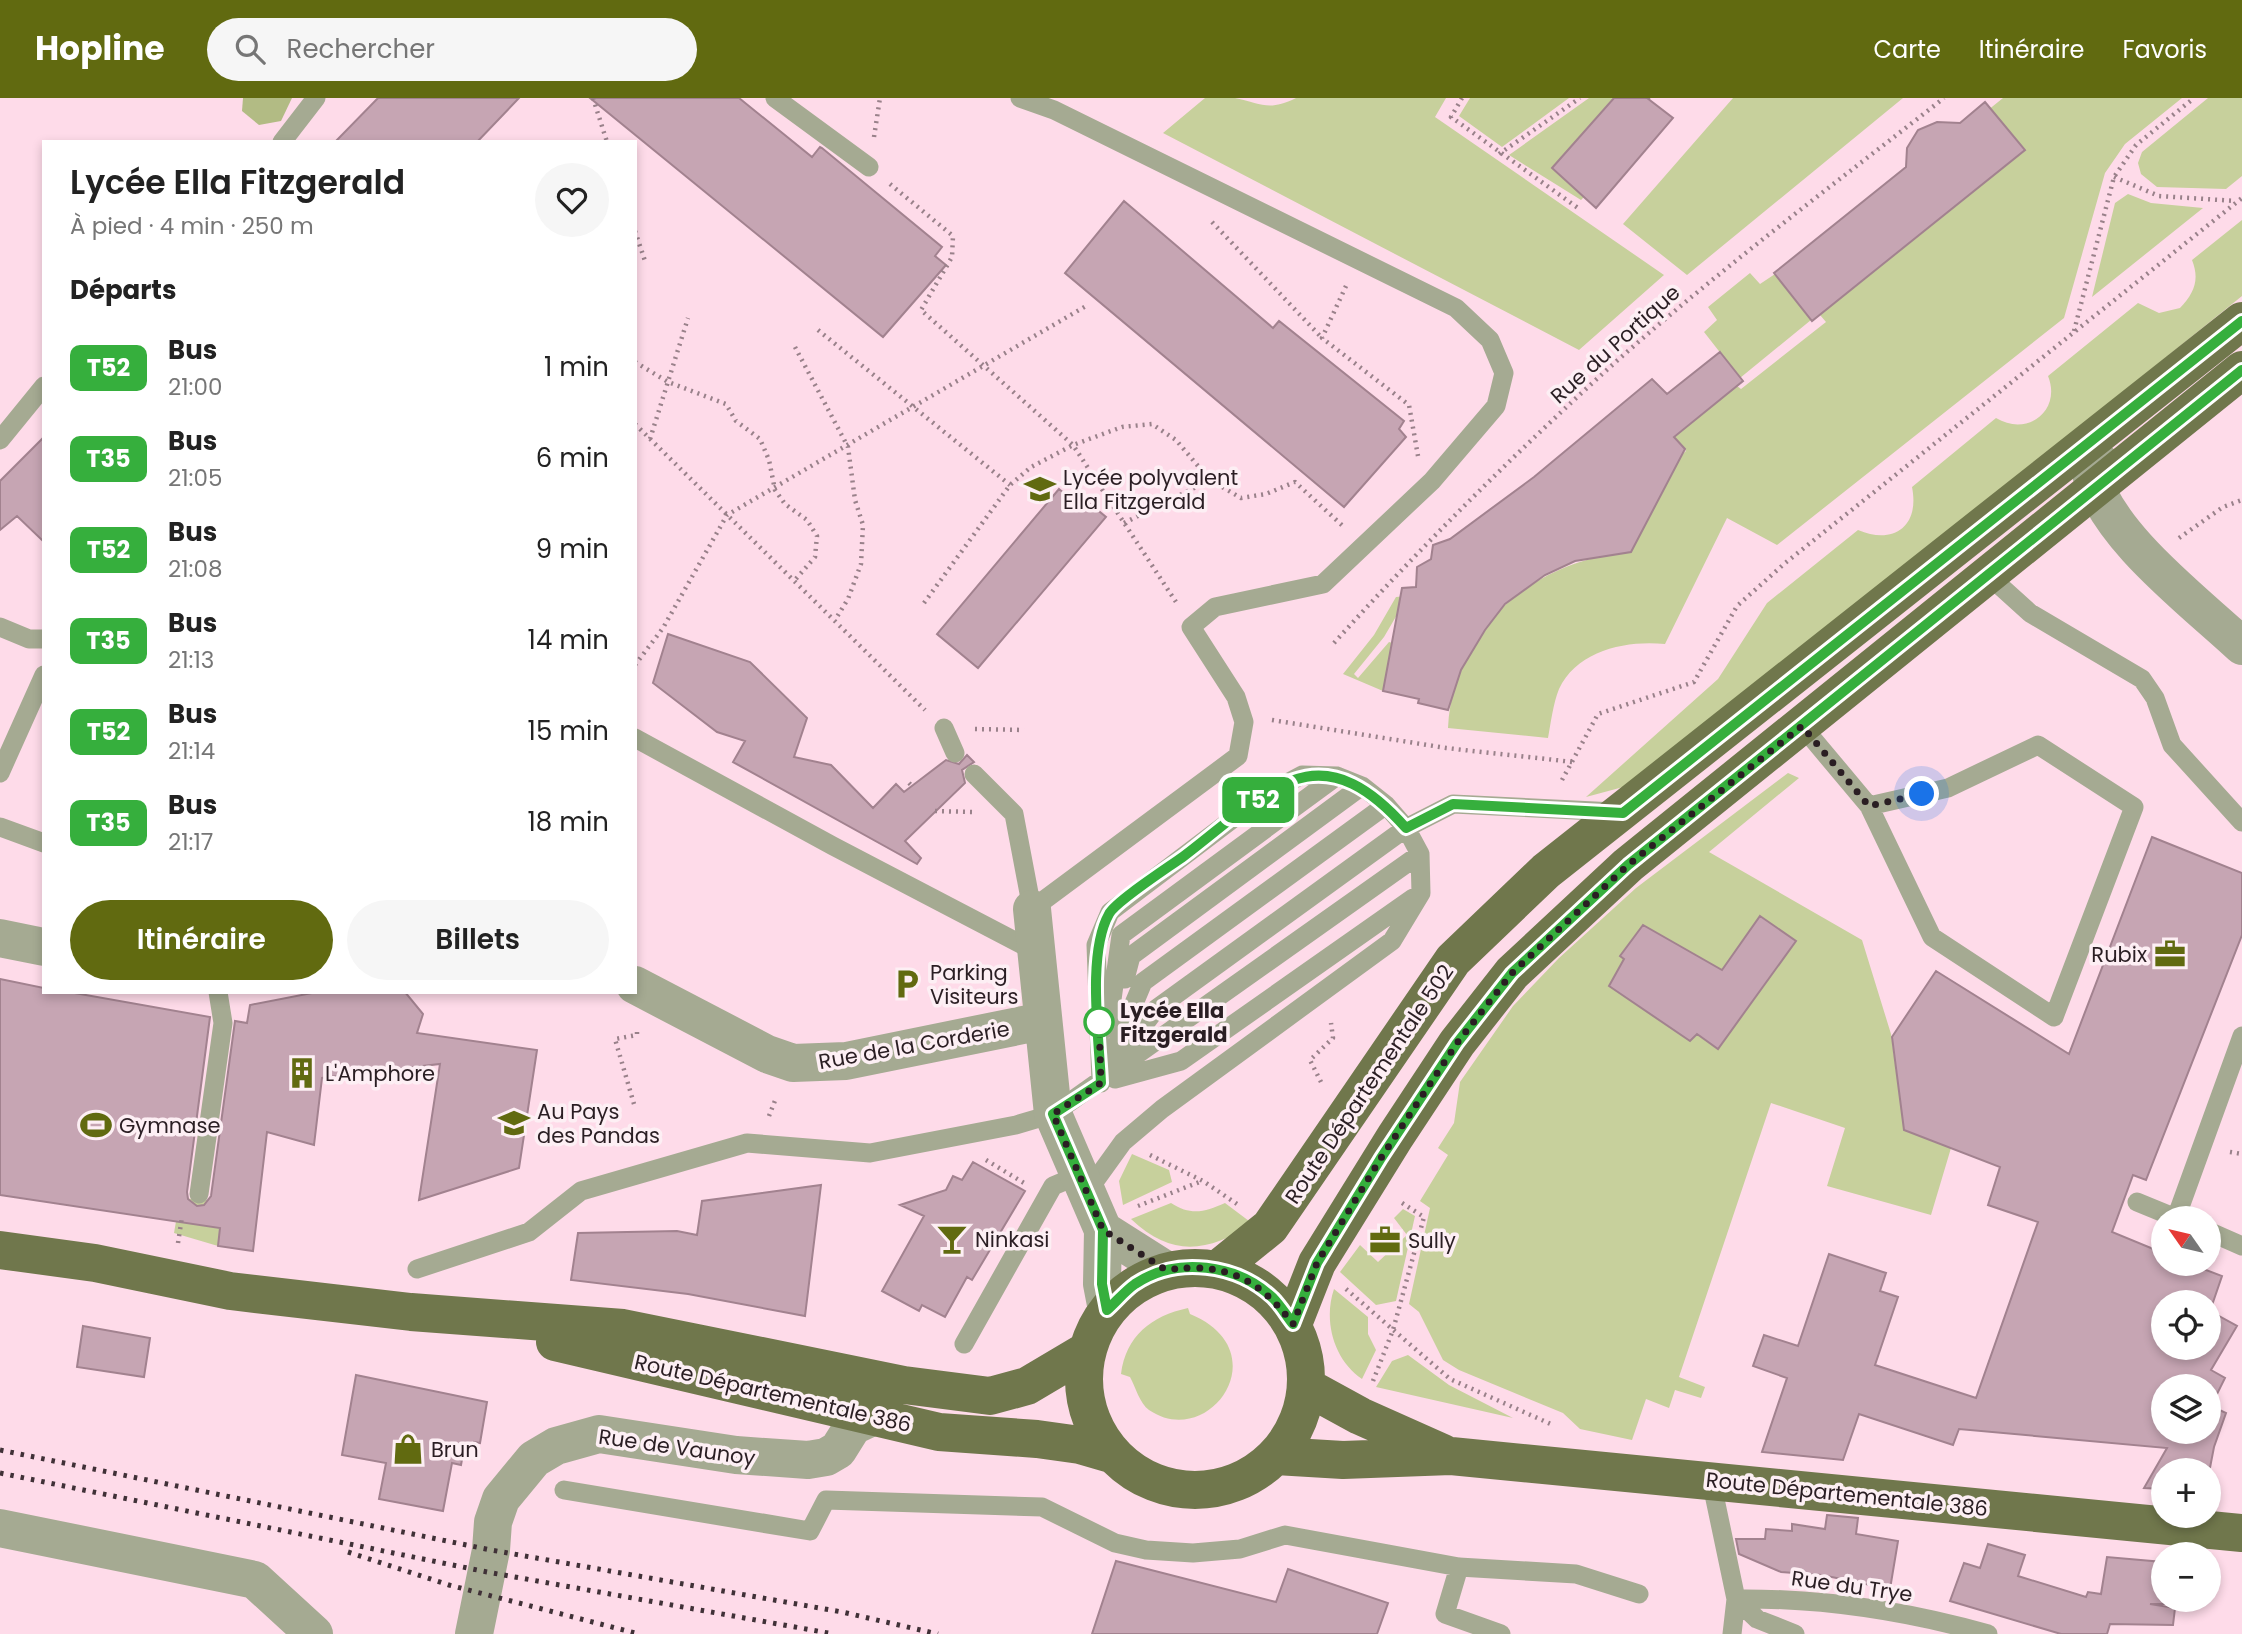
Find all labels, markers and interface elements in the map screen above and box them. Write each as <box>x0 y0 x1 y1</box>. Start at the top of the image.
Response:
search box <box>207 18 697 81</box>
text: Hopline <box>35 25 165 72</box>
icon: search <box>231 30 269 68</box>
text: Rechercher <box>287 31 435 67</box>
text: Carte <box>1873 33 1941 66</box>
text: Itinéraire <box>1979 33 2084 66</box>
text: Favoris <box>2122 33 2207 66</box>
text: Lycée Ella Fitzgerald <box>70 159 405 206</box>
button: heart <box>535 163 609 237</box>
text: À pied · 4 min · 250 m <box>70 210 314 242</box>
text: Départs <box>70 272 176 308</box>
street label: Rue du Portique <box>1544 278 1686 410</box>
text: Bus <box>168 332 217 368</box>
text: 1 min <box>544 349 609 385</box>
text: T52 <box>87 351 130 384</box>
text: 21:00 <box>168 371 222 403</box>
text: Bus <box>168 423 217 459</box>
text: 6 min <box>536 440 609 476</box>
text: T35 <box>86 442 131 475</box>
text: 21:05 <box>168 462 222 494</box>
place label: Lycée polyvalent Ella Fitzgerald <box>1063 463 1238 516</box>
school or university icon: Lycée polyvalent Ella Fitzgerald <box>1023 472 1057 506</box>
text: Bus <box>168 514 217 550</box>
text: 9 min <box>536 531 609 567</box>
text: T52 <box>87 533 130 566</box>
text: 21:08 <box>168 553 222 585</box>
text: Bus <box>168 605 217 641</box>
text: 14 min <box>528 622 609 658</box>
text: T35 <box>86 624 131 657</box>
text: 21:13 <box>168 644 214 676</box>
text: Bus <box>168 696 217 732</box>
text: 15 min <box>528 713 609 749</box>
text: T52 <box>87 715 130 748</box>
text: 21:14 <box>168 735 215 767</box>
your location <box>1904 776 1939 811</box>
line badge: T52 <box>1218 777 1298 823</box>
text: T52 <box>1236 783 1280 816</box>
text: Bus <box>168 787 217 823</box>
text: 18 min <box>528 804 609 840</box>
text: T35 <box>86 806 131 839</box>
text: 21:17 <box>168 826 213 858</box>
button: Itinéraire <box>70 900 333 980</box>
button: Billets <box>347 900 609 980</box>
office icon: Rubix <box>2153 937 2187 971</box>
place label: Rubix <box>2091 940 2147 969</box>
place label: Parking Visiteurs <box>930 958 1018 1011</box>
street label: Route Départementale 502 <box>1278 959 1460 1209</box>
parking icon: Parking Visiteurs <box>890 967 924 1001</box>
place label: Lycée Ella Fitzgerald <box>1120 996 1228 1049</box>
marker: Lycée Ella Fitzgerald <box>1084 1007 1114 1037</box>
street label: Rue de la Corderie <box>816 1014 1012 1076</box>
building icon: L'Amphore <box>285 1056 319 1090</box>
place label: L'Amphore <box>325 1059 435 1088</box>
place label: Au Pays des Pandas <box>537 1097 660 1150</box>
school or university icon: Au Pays des Pandas <box>497 1106 531 1140</box>
sports icon: Gymnase <box>79 1108 113 1142</box>
place label: Gymnase <box>119 1111 220 1140</box>
north arrow <box>2151 1206 2221 1276</box>
map controls <box>2151 1206 2221 1612</box>
bar icon: Ninkasi <box>935 1222 969 1256</box>
office icon: Sully <box>1368 1223 1402 1257</box>
place label: Ninkasi <box>975 1225 1050 1254</box>
place label: Sully <box>1408 1226 1456 1255</box>
button: locate <box>2151 1290 2221 1360</box>
street label: Route Départementale 386 <box>632 1347 914 1439</box>
button: layers <box>2151 1374 2221 1444</box>
street label: Rue de Vaunoy <box>597 1422 758 1472</box>
shop icon: Brun <box>391 1432 425 1466</box>
place label: Brun <box>431 1435 479 1464</box>
button: + <box>2151 1458 2221 1528</box>
street label: Route Départementale 386 <box>1705 1465 1989 1523</box>
button: − <box>2151 1542 2221 1612</box>
street label: Rue du Trye <box>1790 1563 1914 1609</box>

